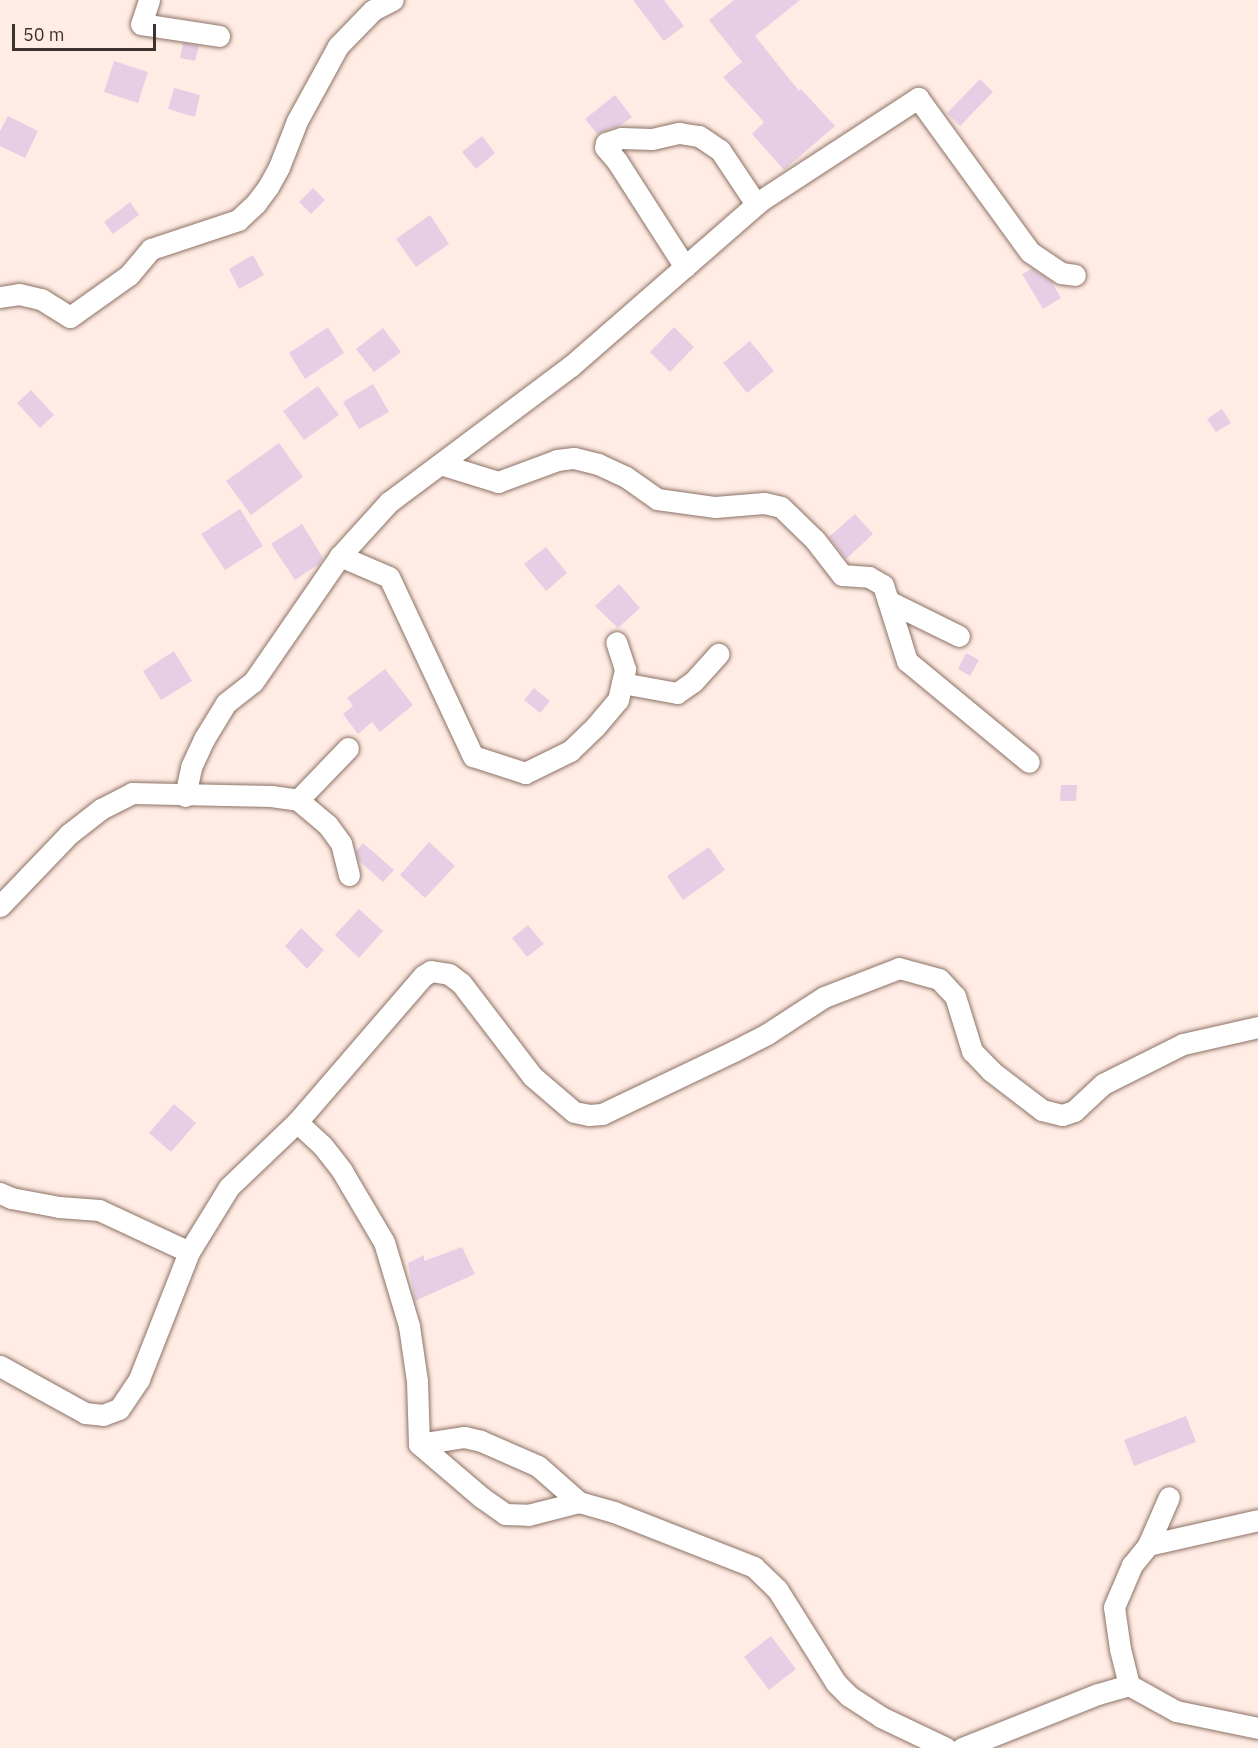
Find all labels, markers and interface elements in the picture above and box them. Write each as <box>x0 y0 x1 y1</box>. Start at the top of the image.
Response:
scale bar <box>15 12 159 50</box>
text: 50 m <box>23 23 65 46</box>

